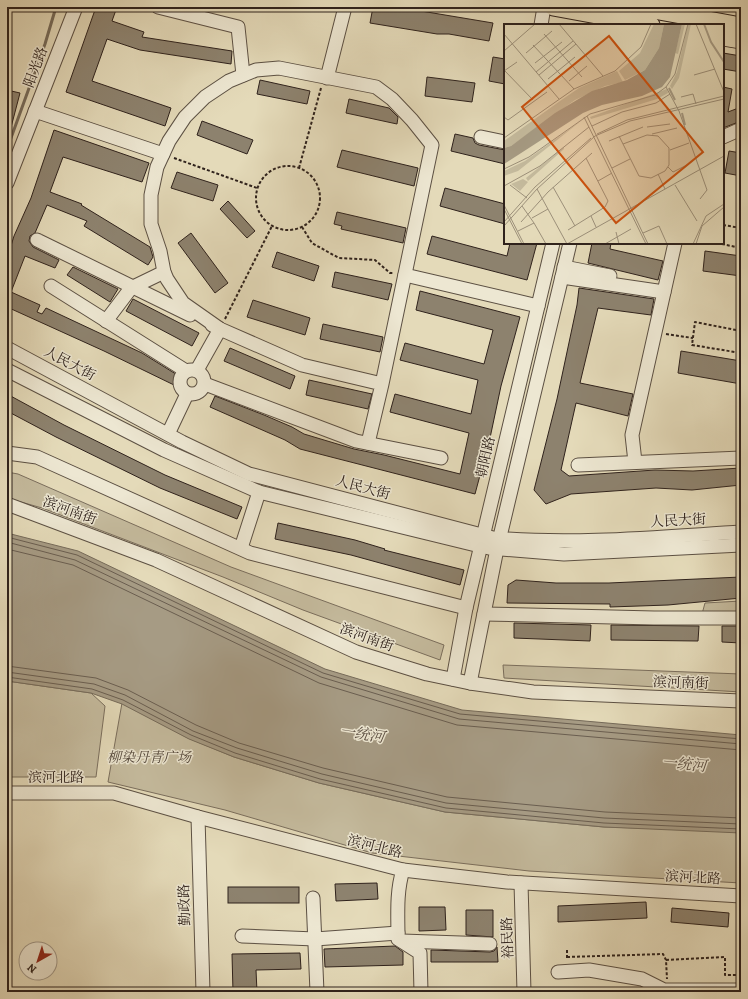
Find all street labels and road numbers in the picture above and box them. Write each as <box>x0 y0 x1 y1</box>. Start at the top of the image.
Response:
street label: 阳光路 <box>19 44 52 90</box>
street label: 人民大街 <box>41 342 99 385</box>
street label: 朝阳路 <box>472 435 499 480</box>
street label: 人民大街 <box>333 471 392 504</box>
street label: 滨河南街 <box>40 492 99 529</box>
street label: 人民大街 <box>650 510 706 531</box>
street label: 滨河南街 <box>337 619 396 656</box>
street label: 滨河南街 <box>653 672 709 693</box>
street label: 滨河北路 <box>28 768 84 787</box>
street label: 滨河北路 <box>345 830 404 862</box>
street label: 滨河北路 <box>665 867 721 888</box>
street label: 勤政路 <box>174 884 195 926</box>
street label: 裕民路 <box>497 917 518 959</box>

